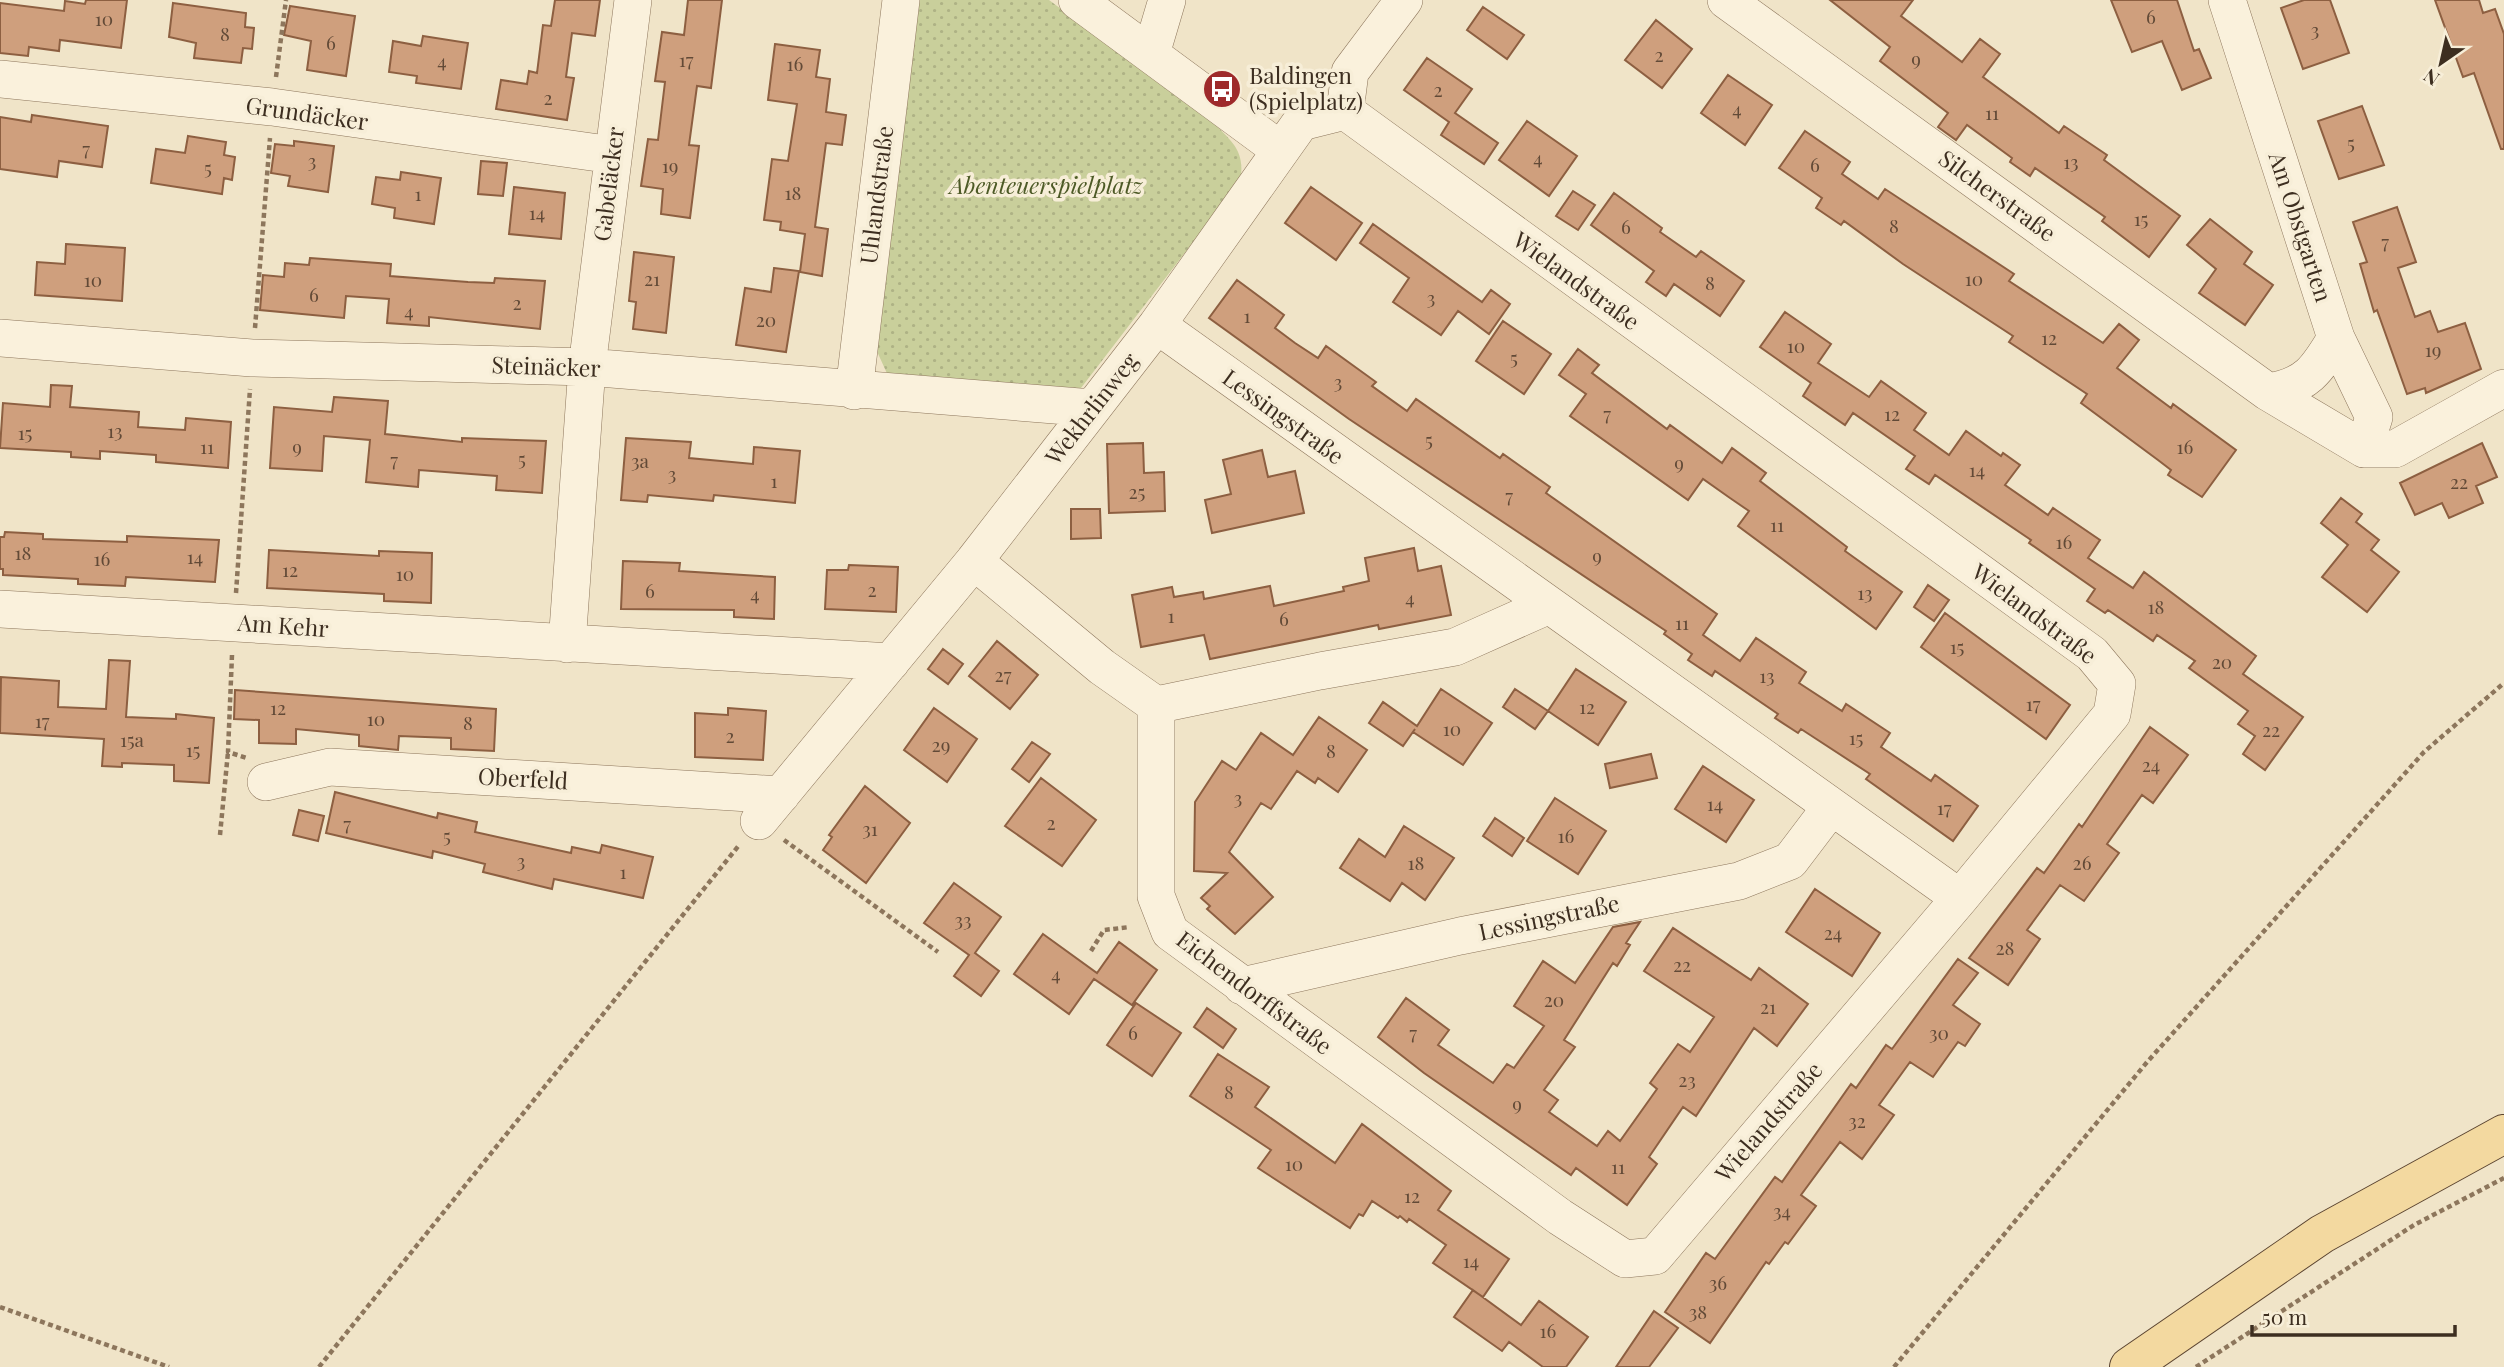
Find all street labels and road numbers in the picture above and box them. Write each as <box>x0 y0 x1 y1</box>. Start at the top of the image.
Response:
street label: Grundäcker <box>244 89 370 136</box>
street label: Uhlandstraße <box>852 124 899 266</box>
street label: Gabeläcker <box>585 125 630 243</box>
street label: Silcherstraße <box>1933 142 2063 248</box>
street label: Am Obstgarten <box>2262 147 2340 306</box>
street label: Wielandstraße <box>1507 223 1646 336</box>
street label: Wekhrlinweg <box>1037 346 1144 471</box>
street label: Steinäcker <box>491 348 601 383</box>
street label: Lessingstraße <box>1217 361 1351 470</box>
street label: Wielandstraße <box>1965 555 2104 670</box>
street label: Am Kehr <box>236 606 330 643</box>
street label: Oberfeld <box>477 760 569 795</box>
street label: Lessingstraße <box>1475 886 1622 947</box>
street label: Eichendorffstraße <box>1171 923 1339 1060</box>
street label: Wielandstraße <box>1707 1055 1828 1188</box>

